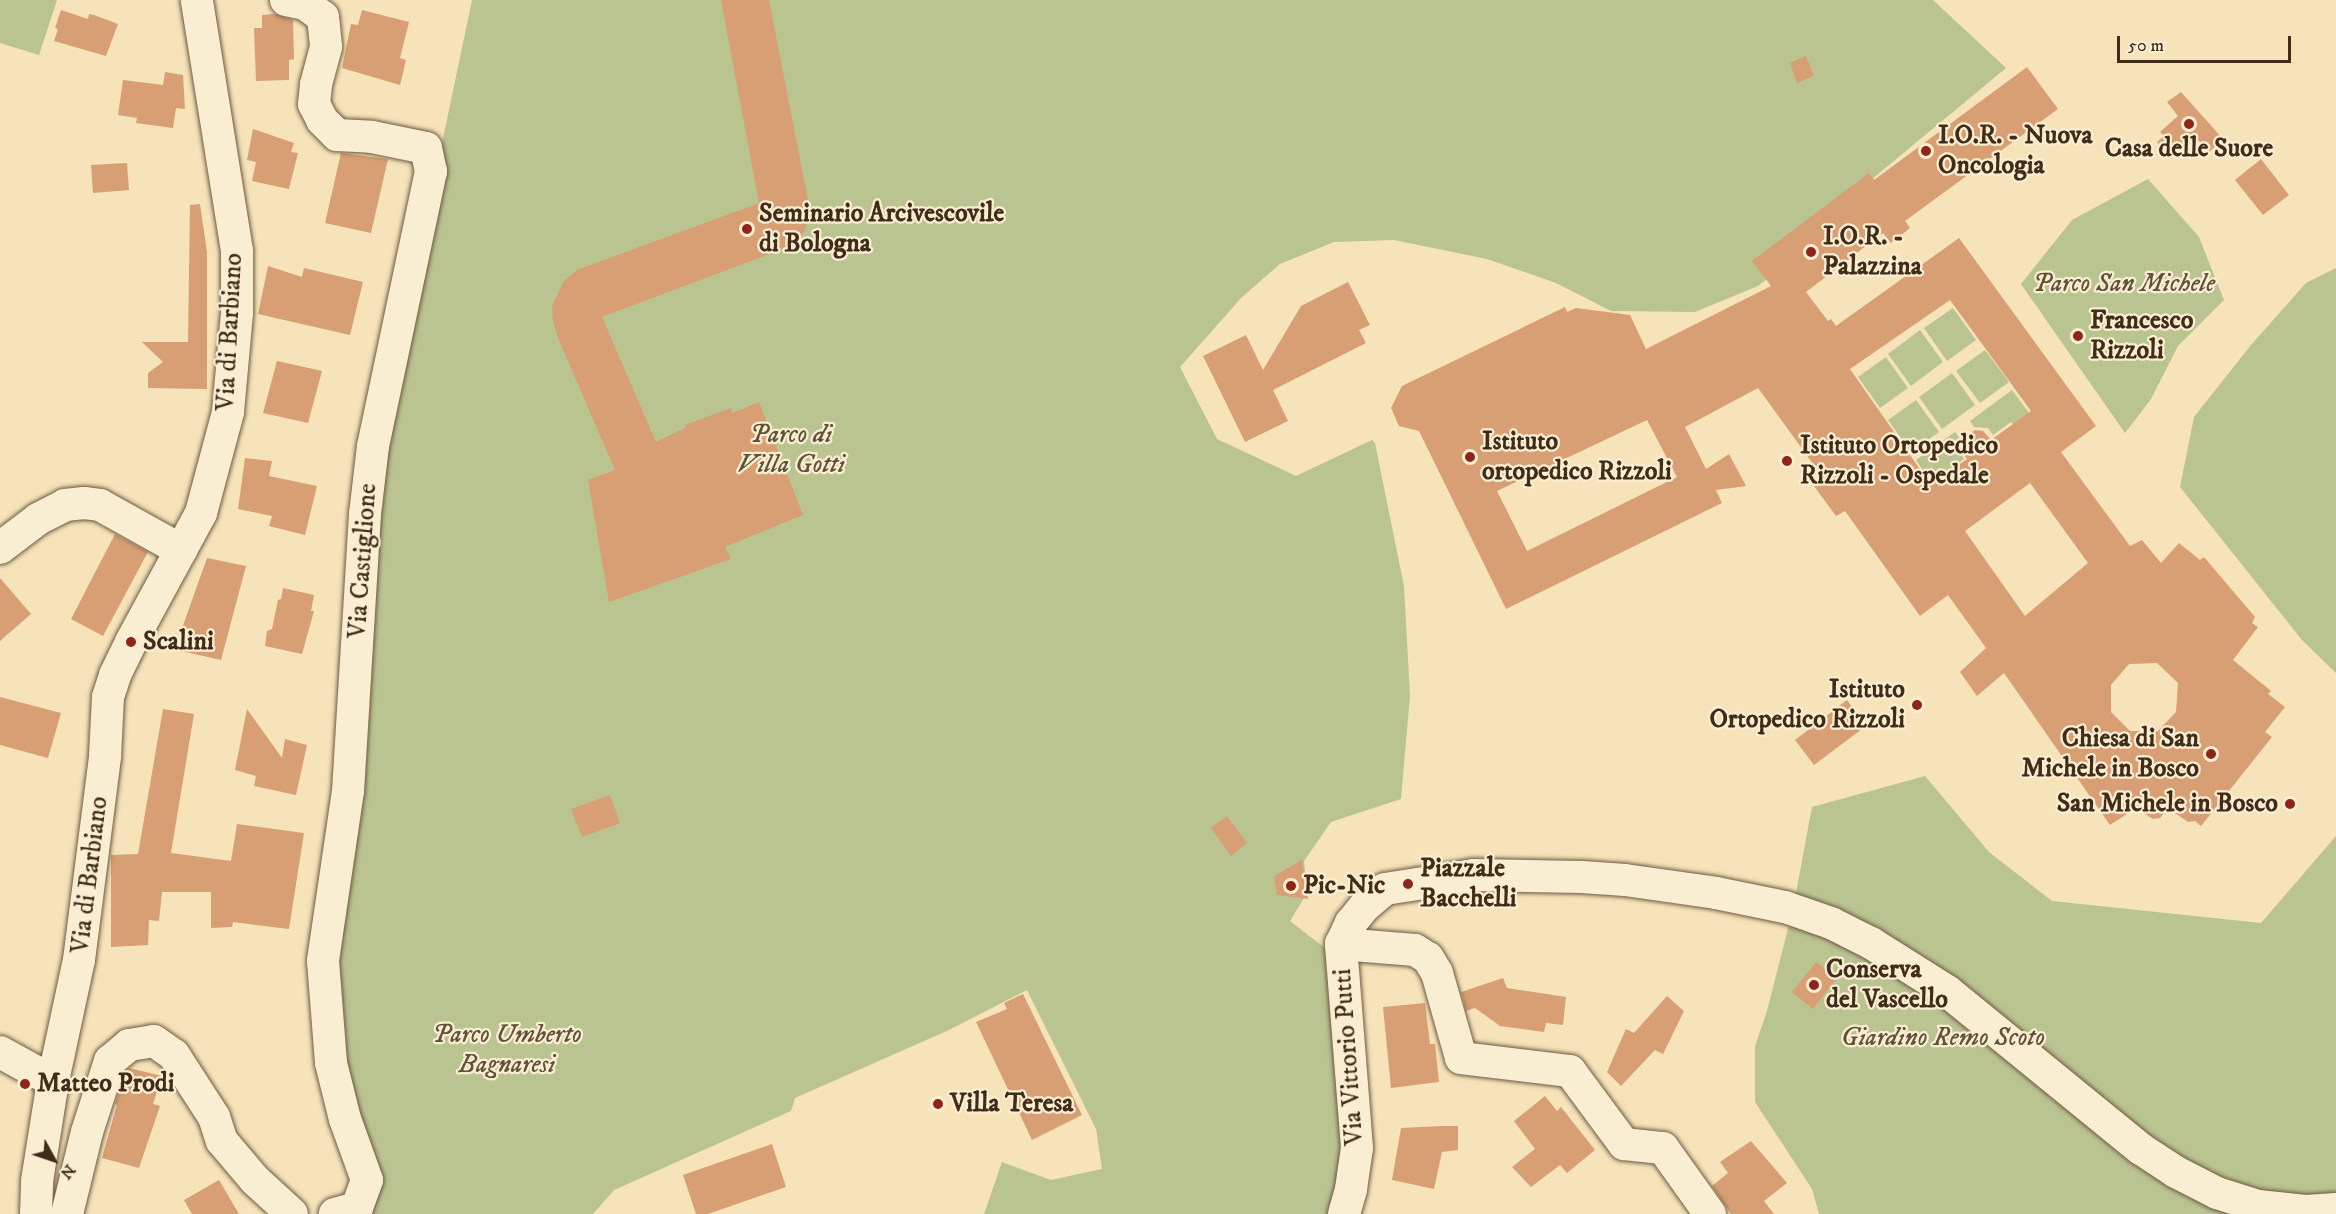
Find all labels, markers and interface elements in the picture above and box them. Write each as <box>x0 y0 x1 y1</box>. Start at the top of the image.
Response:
scale bar <box>2120 24 2294 62</box>
text: 50 m <box>2128 35 2164 57</box>
marker: Casa delle Suore <box>2182 117 2196 131</box>
place label: I.O.R. - Nuova Oncologia <box>1938 120 2093 182</box>
place label: Casa delle Suore <box>2105 133 2273 165</box>
marker: I.O.R. - Nuova Oncologia <box>1919 144 1933 158</box>
place label: Seminario Arcivescovile di Bologna <box>759 198 1004 260</box>
place label: I.O.R. - Palazzina <box>1823 221 1922 282</box>
marker: Seminario Arcivescovile di Bologna <box>740 222 754 236</box>
marker: I.O.R. - Palazzina <box>1804 245 1818 259</box>
street label: Via di Barbiano <box>210 252 250 412</box>
park label: Parco San Michele <box>2033 268 2215 300</box>
place label: Francesco Rizzoli <box>2090 305 2193 366</box>
marker: Francesco Rizzoli <box>2071 329 2085 343</box>
park label: Parco di Villa Gotti <box>737 419 845 480</box>
place label: Istituto ortopedico Rizzoli <box>1482 426 1672 488</box>
place label: Istituto Ortopedico Rizzoli - Ospedale <box>1800 430 1998 491</box>
marker: Istituto ortopedico Rizzoli <box>1463 450 1477 464</box>
marker: Istituto Ortopedico Rizzoli - Ospedale <box>1778 452 1796 470</box>
street label: Via Castiglione <box>342 482 384 640</box>
place label: Scalini <box>143 626 214 658</box>
marker: Scalini <box>124 635 138 649</box>
place label: Istituto Ortopedico Rizzoli <box>1709 674 1905 736</box>
marker: Istituto Ortopedico Rizzoli <box>1910 698 1924 712</box>
place label: Chiesa di San Michele in Bosco <box>2021 723 2199 784</box>
marker: Chiesa di San Michele in Bosco <box>2204 747 2218 761</box>
place label: San Michele in Bosco <box>2057 788 2278 820</box>
street label: Via di Barbiano <box>65 795 115 955</box>
marker: San Michele in Bosco <box>2283 797 2297 811</box>
place label: Piazzale Bacchelli <box>1420 853 1517 915</box>
place label: Pic-Nic <box>1303 870 1385 902</box>
marker: Piazzale Bacchelli <box>1401 877 1415 891</box>
marker: Pic-Nic <box>1284 879 1298 893</box>
place label: Conserva del Vascello <box>1826 954 1948 1016</box>
street label: Via Vittorio Putti <box>1327 967 1371 1147</box>
marker: Conserva del Vascello <box>1807 978 1821 992</box>
park label: Parco Umberto Bagnaresi <box>432 1019 582 1080</box>
park label: Giardino Remo Scoto <box>1841 1022 2045 1054</box>
place label: Matteo Prodi <box>37 1068 175 1100</box>
marker: Matteo Prodi <box>18 1077 32 1091</box>
place label: Villa Teresa <box>950 1088 1073 1120</box>
marker: Villa Teresa <box>931 1097 945 1111</box>
north arrow <box>24 1130 84 1190</box>
text: N <box>56 1160 80 1183</box>

